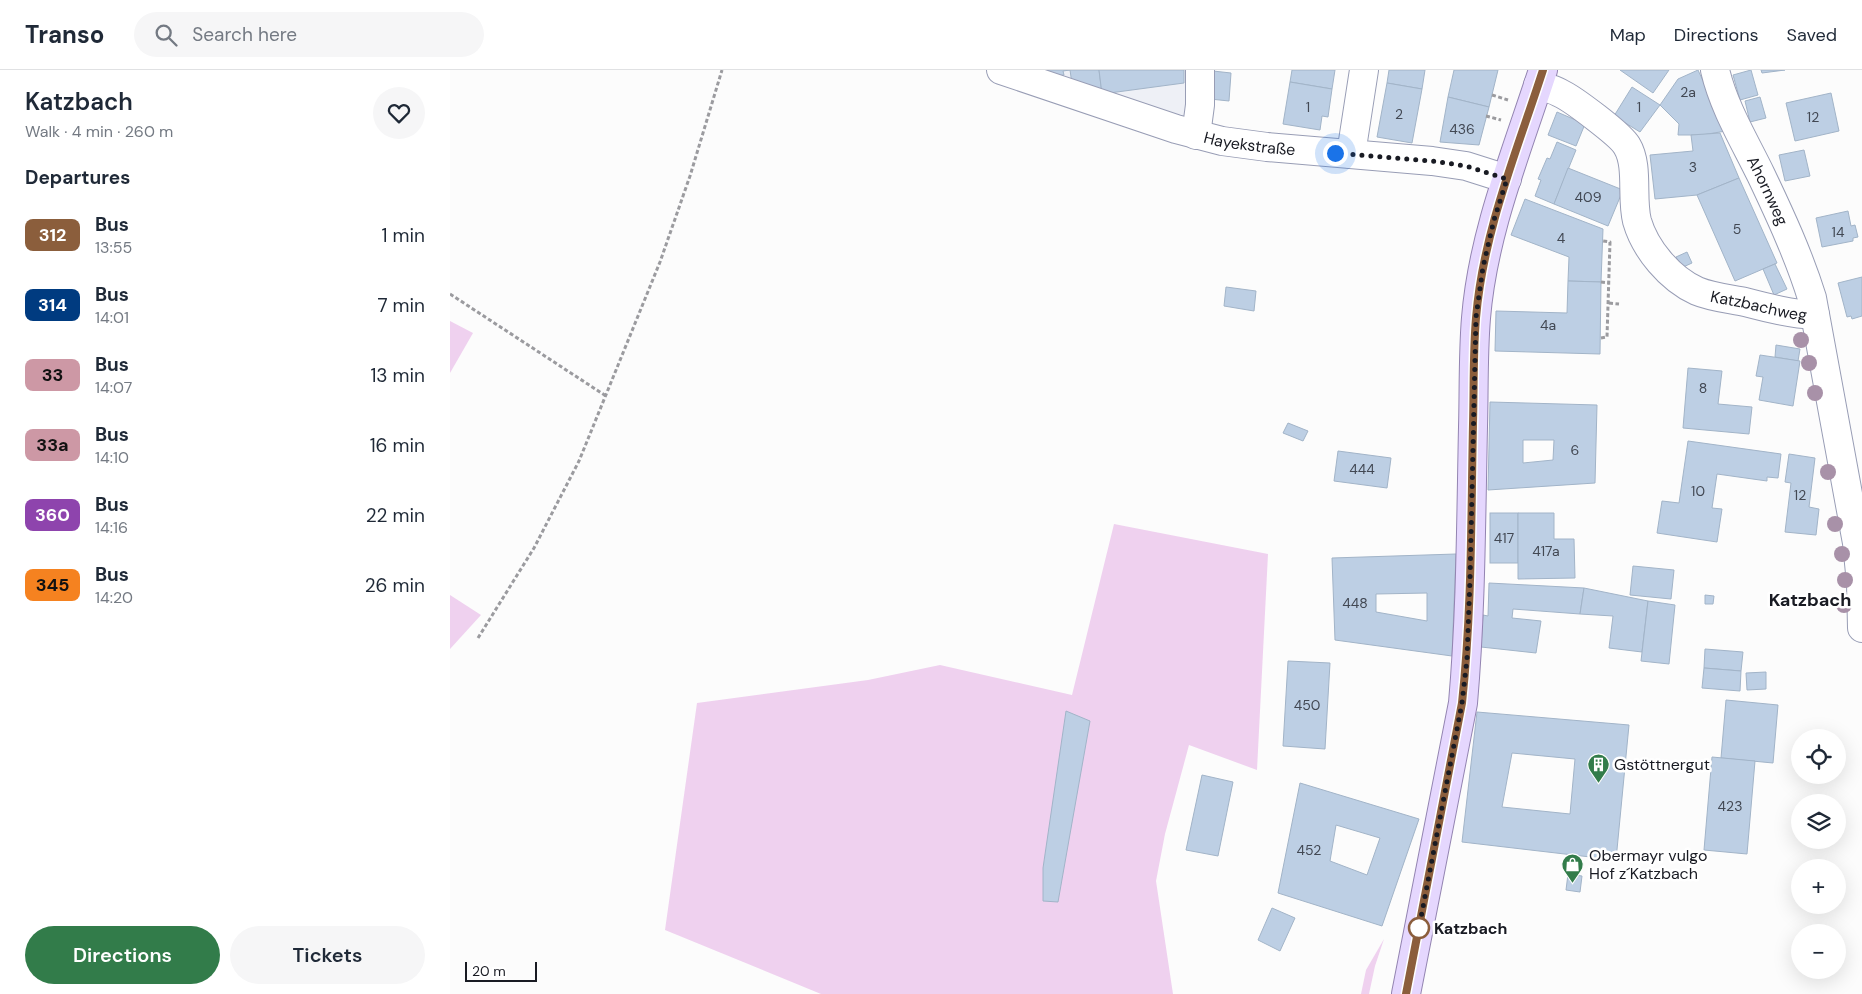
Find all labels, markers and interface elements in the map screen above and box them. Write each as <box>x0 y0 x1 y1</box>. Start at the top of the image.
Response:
search box <box>134 12 484 57</box>
text: Transo <box>25 19 104 50</box>
icon: search <box>152 21 180 49</box>
text: Search here <box>192 22 297 47</box>
text: Map <box>1610 23 1646 47</box>
text: Directions <box>1674 23 1759 47</box>
text: Saved <box>1787 23 1837 47</box>
house number: 2a <box>1680 83 1696 101</box>
text: Katzbach <box>25 86 133 117</box>
button: heart <box>373 87 425 139</box>
house number: 1 <box>1306 98 1310 116</box>
house number: 1 <box>1637 98 1641 116</box>
house number: 2 <box>1395 105 1403 123</box>
house number: 12 <box>1807 108 1819 126</box>
house number: 436 <box>1449 120 1475 138</box>
text: Walk · 4 min · 260 m <box>25 121 173 142</box>
street label: Hayekstraße <box>1201 127 1296 160</box>
your location <box>1323 141 1348 166</box>
street label: Ahornweg <box>1742 152 1793 229</box>
house number: 3 <box>1689 158 1697 176</box>
text: Departures <box>25 165 130 190</box>
house number: 409 <box>1575 188 1602 206</box>
text: Bus <box>95 212 129 237</box>
house number: 5 <box>1733 220 1741 238</box>
text: 312 <box>39 223 66 247</box>
text: 1 min <box>382 223 425 248</box>
house number: 14 <box>1832 223 1845 241</box>
house number: 4 <box>1557 229 1566 247</box>
text: 13:55 <box>95 237 132 258</box>
text: Bus <box>95 282 129 307</box>
street label: Katzbachweg <box>1708 286 1808 325</box>
text: 314 <box>38 293 67 317</box>
text: 7 min <box>377 293 425 318</box>
text: 14:01 <box>95 307 129 328</box>
house number: 4a <box>1540 316 1556 334</box>
text: Bus <box>95 352 129 377</box>
text: 33 <box>42 363 63 387</box>
text: 13 min <box>370 363 425 388</box>
text: 14:07 <box>95 377 132 398</box>
house number: 8 <box>1699 379 1707 397</box>
text: Bus <box>95 422 129 447</box>
text: 33a <box>36 433 69 457</box>
text: 16 min <box>370 433 425 458</box>
house number: 6 <box>1571 441 1579 459</box>
text: 14:10 <box>95 447 129 468</box>
house number: 444 <box>1349 460 1375 478</box>
house number: 10 <box>1691 482 1705 500</box>
house number: 12 <box>1794 486 1806 504</box>
text: Bus <box>95 492 129 517</box>
text: 360 <box>35 503 70 527</box>
text: 22 min <box>366 503 425 528</box>
text: 14:16 <box>95 517 128 538</box>
house number: 417 <box>1494 529 1514 547</box>
house number: 417a <box>1532 542 1560 560</box>
text: Bus <box>95 562 129 587</box>
text: 345 <box>36 573 69 597</box>
text: 26 min <box>365 573 425 598</box>
text: 14:20 <box>95 587 133 608</box>
district label: Katzbach <box>1769 588 1851 612</box>
house number: 448 <box>1342 594 1368 612</box>
house number: 450 <box>1294 696 1320 714</box>
map controls <box>1791 729 1846 979</box>
button: locate <box>1791 729 1846 784</box>
building icon: Gstöttnergut <box>1586 752 1610 783</box>
place label: Gstöttnergut <box>1614 754 1710 775</box>
button: layers <box>1791 794 1846 849</box>
house number: 423 <box>1718 797 1742 815</box>
house number: 452 <box>1297 841 1321 859</box>
place label: Obermayr vulgo Hof z´Katzbach <box>1589 845 1707 884</box>
shop icon: Obermayr vulgo Hof z´Katzbach <box>1561 852 1585 883</box>
button: + <box>1791 859 1846 914</box>
marker: Katzbach <box>1408 917 1430 939</box>
place label: Katzbach <box>1434 918 1507 939</box>
button: − <box>1791 924 1846 979</box>
button: Directions <box>25 926 220 984</box>
button: Tickets <box>230 926 425 984</box>
scale bar <box>465 959 538 982</box>
text: 20 m <box>472 962 506 980</box>

